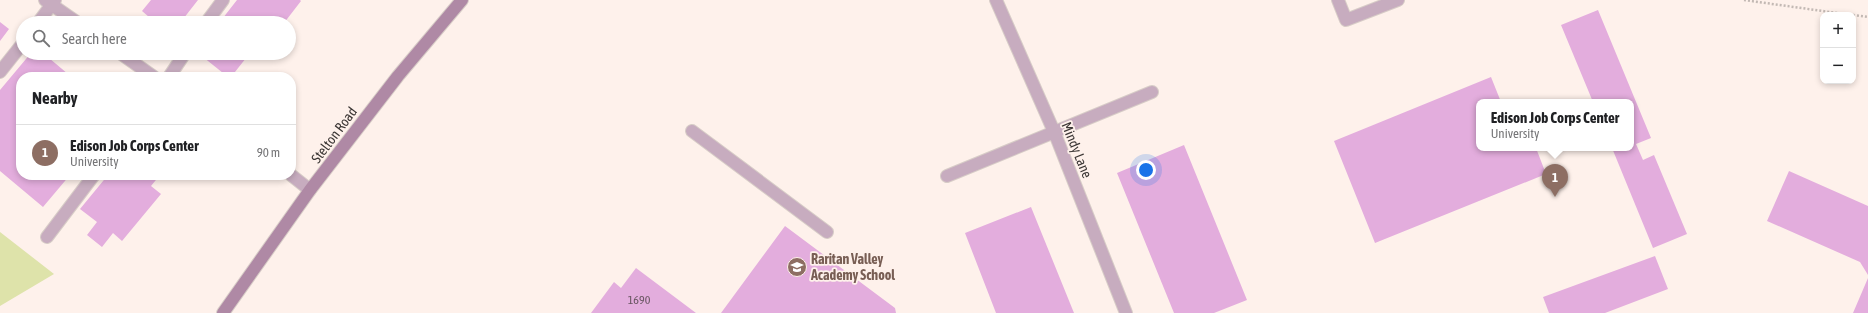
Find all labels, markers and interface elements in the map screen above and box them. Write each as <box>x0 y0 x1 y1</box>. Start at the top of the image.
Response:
map controls <box>1820 12 1856 84</box>
button: + <box>1820 12 1856 48</box>
search box <box>16 16 296 60</box>
icon: search <box>30 27 52 49</box>
text: Search here <box>62 30 127 47</box>
button: − <box>1820 48 1856 84</box>
text: Nearby <box>32 88 78 108</box>
popup <box>1476 99 1634 151</box>
street label: Stelton Road <box>308 104 360 166</box>
text: Edison Job Corps Center <box>1491 109 1619 126</box>
street label: Mindy Lane <box>1059 120 1095 180</box>
text: University <box>1491 126 1539 141</box>
text: Edison Job Corps Center <box>70 137 199 154</box>
text: 1 <box>42 145 48 160</box>
text: 90 m <box>257 145 280 160</box>
text: University <box>70 154 119 169</box>
your location <box>1136 160 1156 180</box>
pin: 1 <box>1542 164 1568 197</box>
place label: Raritan Valley Academy School <box>810 251 895 283</box>
school or university icon: Raritan Valley Academy School <box>786 256 808 278</box>
house number: 1690 <box>628 293 651 307</box>

